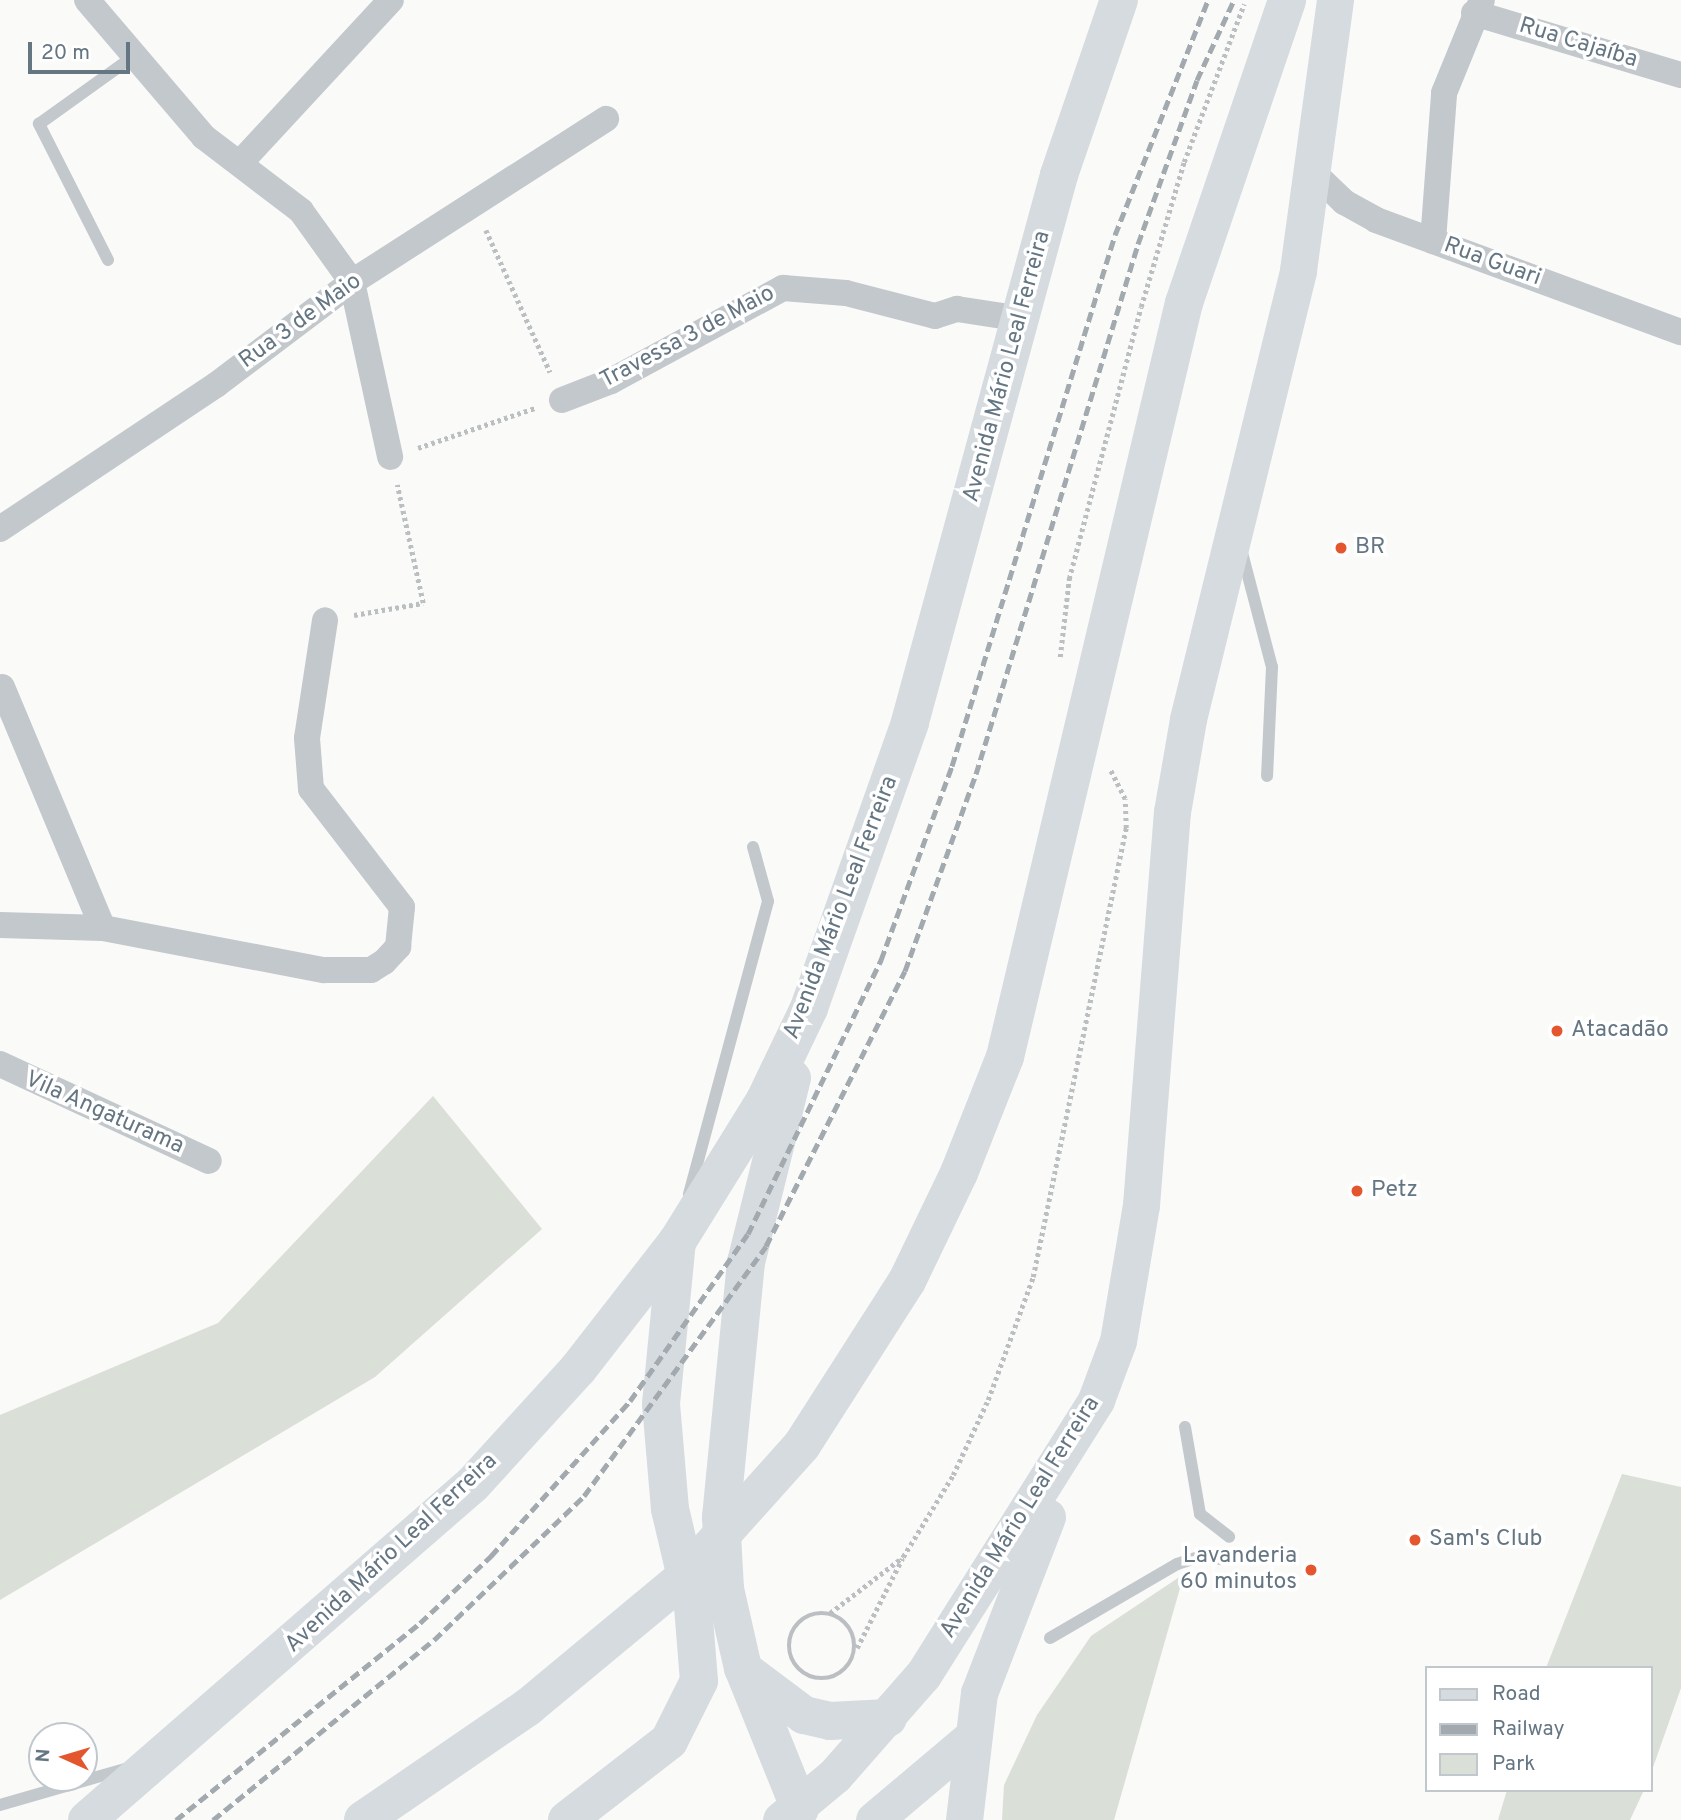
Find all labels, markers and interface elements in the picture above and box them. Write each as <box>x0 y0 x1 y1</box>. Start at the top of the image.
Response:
street label: Rua Cajaíba <box>1515 13 1641 75</box>
scale bar <box>32 28 133 72</box>
text: 20 m <box>41 40 90 67</box>
street label: Avenida Mário Leal Ferreira <box>958 228 1058 506</box>
street label: Rua Guari <box>1440 233 1544 293</box>
street label: Rua 3 de Maio <box>235 268 367 376</box>
street label: Travessa 3 de Maio <box>596 280 780 396</box>
place label: BR <box>1355 534 1385 562</box>
marker: BR <box>1333 540 1349 556</box>
street label: Avenida Mário Leal Ferreira <box>779 772 905 1044</box>
place label: Atacadão <box>1571 1017 1669 1045</box>
marker: Atacadão <box>1549 1023 1565 1039</box>
street label: Vila Angaturama <box>20 1066 188 1162</box>
place label: Petz <box>1371 1177 1418 1205</box>
marker: Petz <box>1349 1183 1365 1199</box>
street label: Avenida Mário Leal Ferreira <box>935 1392 1107 1644</box>
street label: Avenida Mário Leal Ferreira <box>280 1448 504 1660</box>
place label: Sam's Club <box>1429 1526 1543 1554</box>
marker: Sam's Club <box>1407 1532 1423 1548</box>
place label: Lavanderia 60 minutos <box>1180 1543 1297 1597</box>
marker: Lavanderia 60 minutos <box>1303 1562 1319 1578</box>
legend <box>1426 1666 1653 1792</box>
text: Road <box>1492 1681 1541 1708</box>
text: Railway <box>1492 1716 1565 1743</box>
north arrow <box>28 1722 98 1792</box>
text: N <box>32 1748 56 1763</box>
text: Park <box>1492 1751 1535 1778</box>

